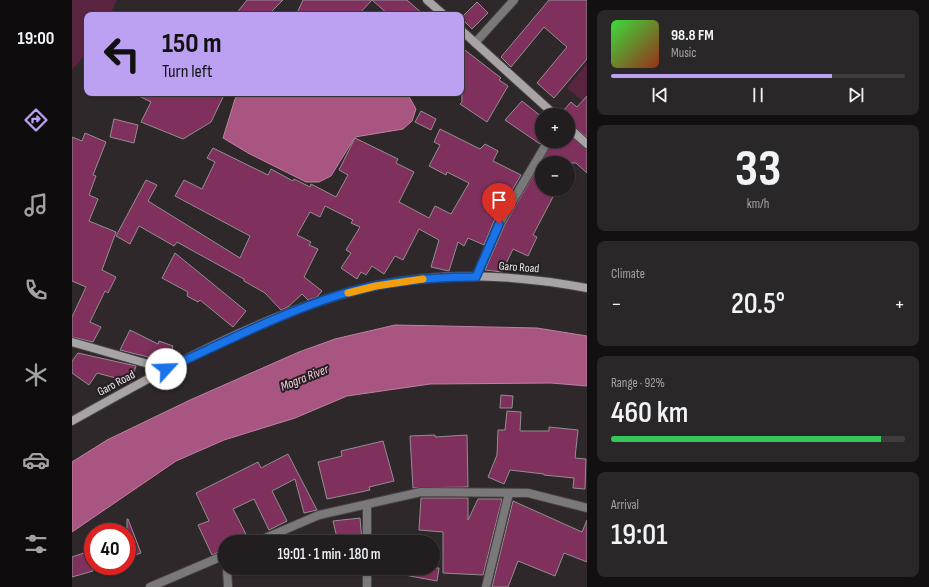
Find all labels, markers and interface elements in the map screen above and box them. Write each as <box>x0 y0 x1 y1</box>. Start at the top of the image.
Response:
text: 98.8 FM <box>671 26 714 45</box>
text: 150 m <box>162 27 222 60</box>
text: 19:00 <box>18 28 54 49</box>
icon: left <box>96 28 148 80</box>
text: Music <box>671 45 696 61</box>
text: Turn left <box>162 61 213 82</box>
icon: previous <box>649 84 671 106</box>
icon: pause <box>747 84 769 106</box>
icon: next <box>845 84 867 106</box>
icon: directions <box>22 106 50 134</box>
map controls <box>535 108 575 196</box>
button: + <box>535 108 575 148</box>
text: 33 <box>735 138 781 201</box>
button: − <box>535 156 575 196</box>
pin <box>482 183 516 224</box>
icon: arrive <box>488 189 510 211</box>
icon: music <box>22 191 50 219</box>
text: km/h <box>747 196 769 212</box>
street label: Garo Road <box>498 259 540 276</box>
text: Climate <box>611 266 645 282</box>
icon: phone <box>22 276 50 304</box>
text: 20.5° <box>731 286 785 322</box>
text: − <box>611 291 622 318</box>
text: + <box>894 291 905 318</box>
position arrow <box>145 348 187 390</box>
icon: climate <box>22 361 50 389</box>
water label: Mogra River <box>278 361 332 395</box>
street label: Garo Road <box>95 367 138 400</box>
text: Range · 92% <box>611 375 665 391</box>
text: 460 km <box>611 395 688 431</box>
icon: car <box>22 446 50 474</box>
text: Arrival <box>611 497 639 513</box>
text: 19:01 <box>611 517 667 553</box>
speed limit sign: 40 <box>84 523 136 575</box>
icon: filters <box>22 530 50 558</box>
text: 19:01 · 1 min · 180 m <box>277 545 381 564</box>

